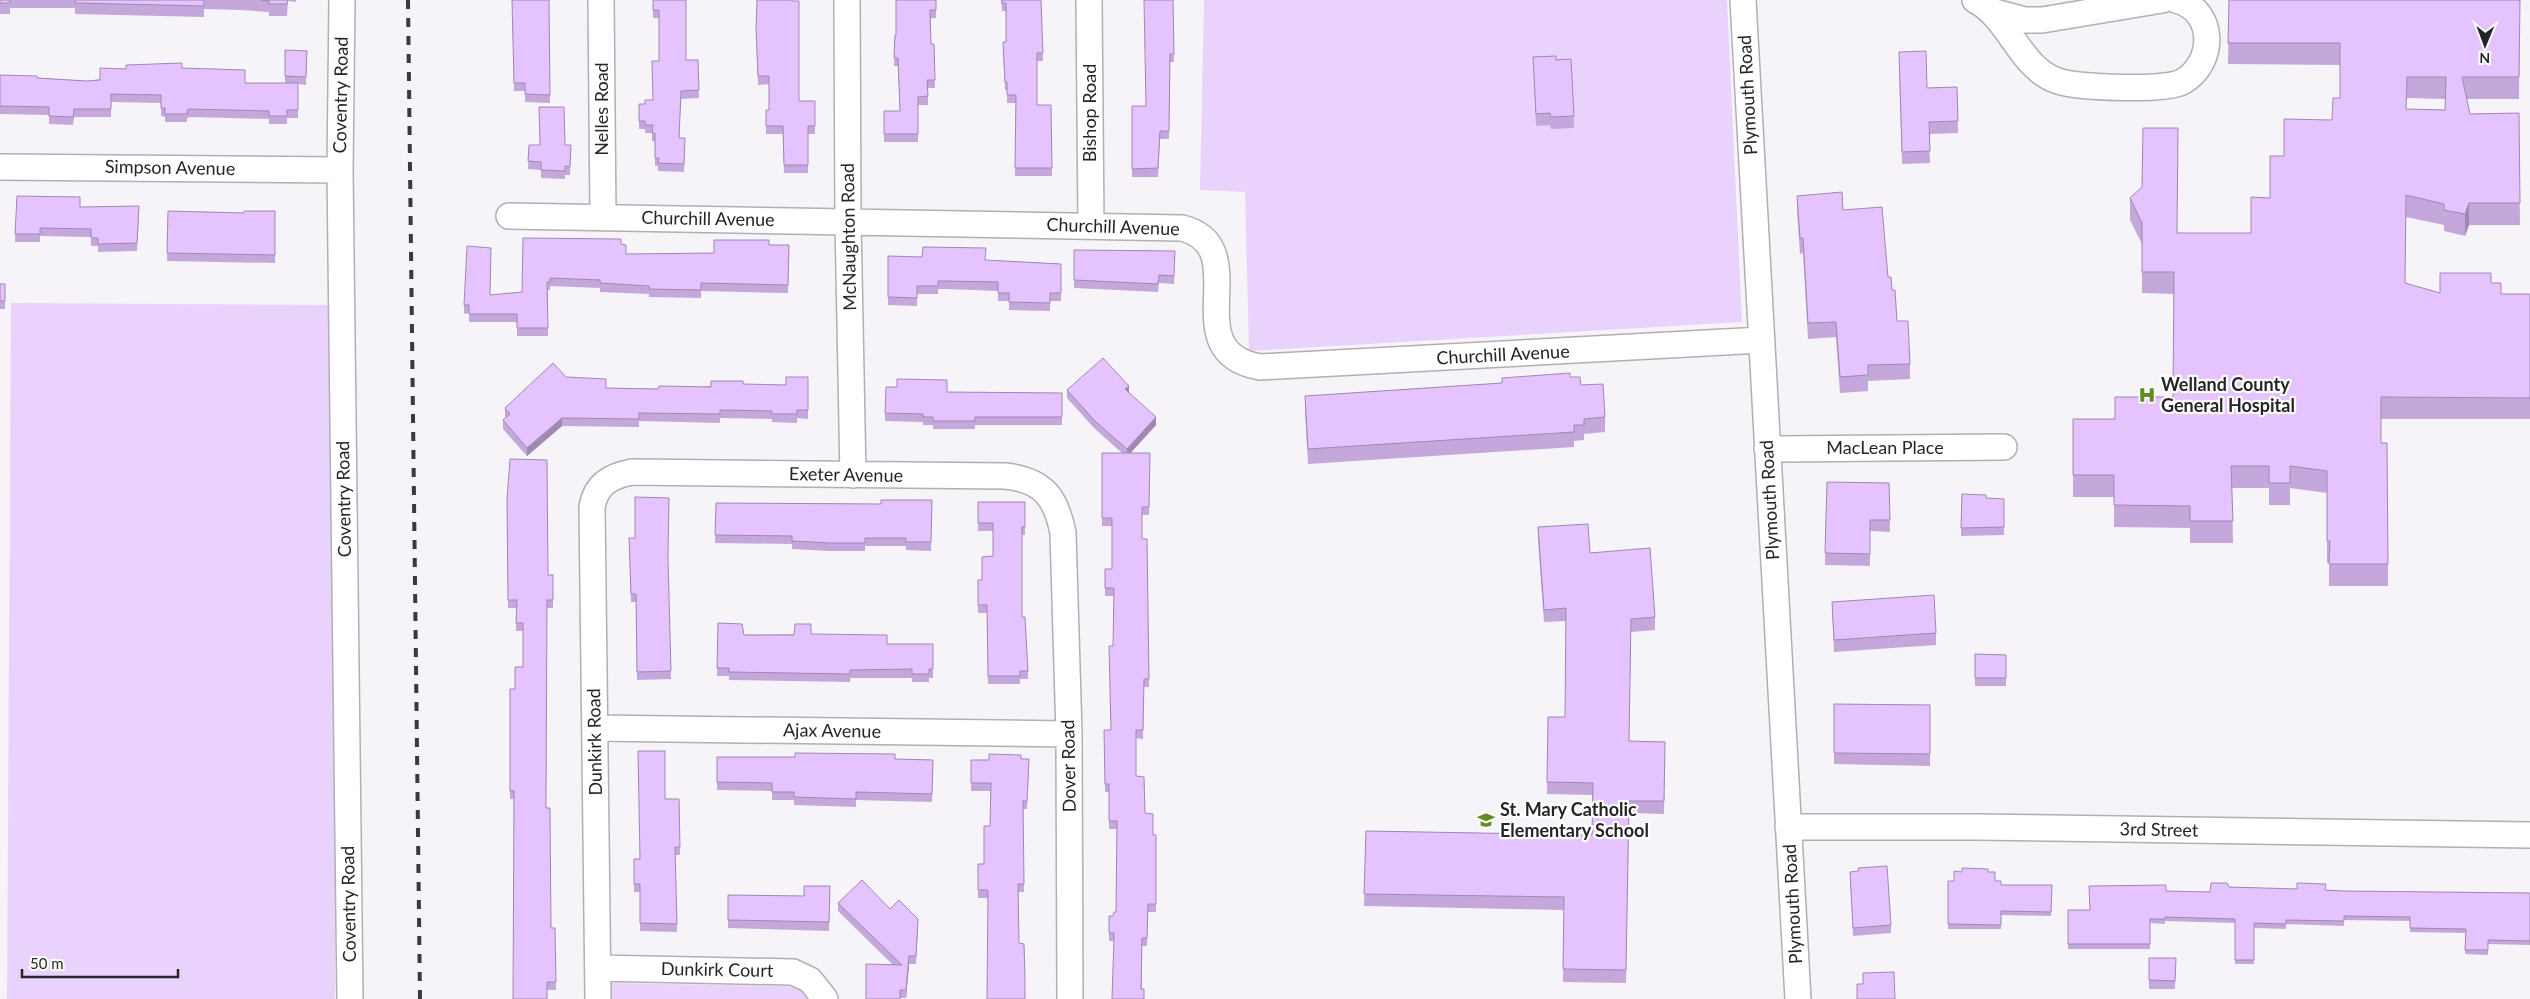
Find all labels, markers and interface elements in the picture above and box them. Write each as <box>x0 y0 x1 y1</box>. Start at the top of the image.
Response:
north arrow <box>2460 20 2510 70</box>
street label: Plymouth Road <box>1733 34 1761 156</box>
street label: Coventry Road <box>328 36 352 153</box>
text: N <box>2479 50 2490 67</box>
street label: Nelles Road <box>590 62 612 156</box>
street label: Bishop Road <box>1078 64 1100 162</box>
street label: Simpson Avenue <box>105 155 235 179</box>
street label: McNaughton Road <box>836 163 860 311</box>
street label: Churchill Avenue <box>641 206 775 230</box>
street label: Churchill Avenue <box>1046 213 1180 239</box>
street label: Churchill Avenue <box>1436 340 1570 368</box>
place label: Welland County General Hospital <box>2161 373 2295 416</box>
hospital icon: Welland County General Hospital <box>2137 385 2157 405</box>
street label: MacLean Place <box>1826 436 1944 458</box>
street label: Plymouth Road <box>1755 439 1783 561</box>
street label: Coventry Road <box>331 441 355 558</box>
street label: Exeter Avenue <box>789 462 903 486</box>
street label: Dunkirk Road <box>582 688 606 796</box>
street label: Ajax Avenue <box>783 718 881 742</box>
street label: Dover Road <box>1056 719 1080 813</box>
place label: St. Mary Catholic Elementary School <box>1500 798 1649 841</box>
school or university icon: St. Mary Catholic Elementary School <box>1476 810 1496 830</box>
street label: 3rd Street <box>2119 817 2199 841</box>
street label: Plymouth Road <box>1778 843 1806 965</box>
street label: Coventry Road <box>336 846 360 963</box>
scale bar <box>22 946 179 978</box>
text: 50 m <box>30 954 64 972</box>
street label: Dunkirk Court <box>661 957 774 981</box>

